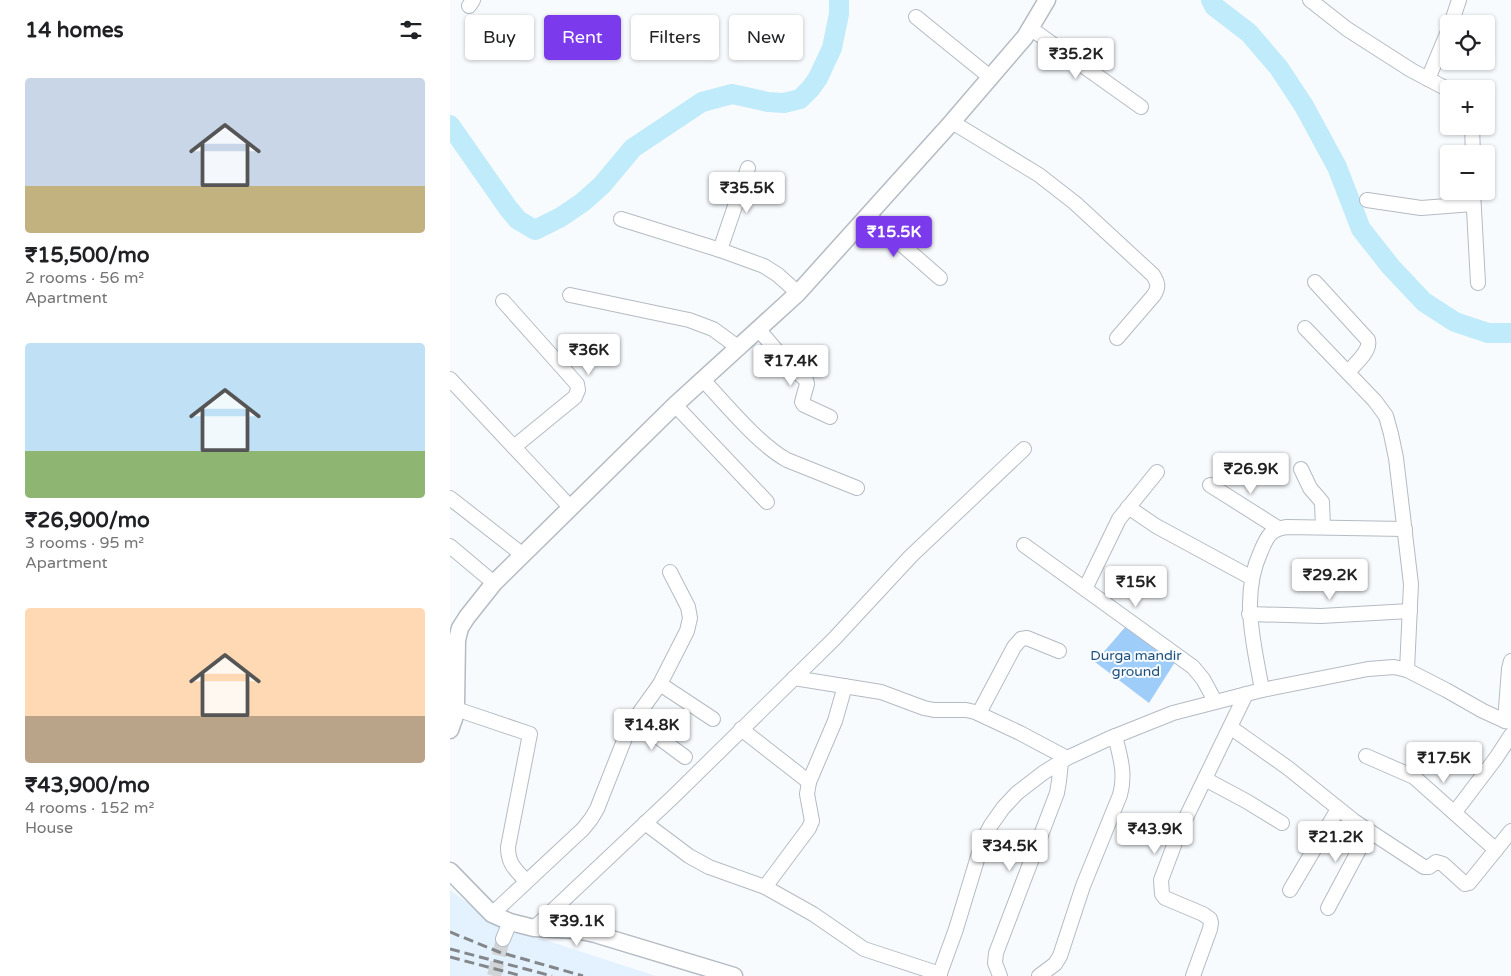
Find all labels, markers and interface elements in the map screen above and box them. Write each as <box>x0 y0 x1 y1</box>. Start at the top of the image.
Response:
chip: Buy <box>465 15 534 60</box>
chip: Rent <box>544 15 621 60</box>
chip: Filters <box>631 15 719 60</box>
chip: New <box>729 15 803 60</box>
map controls <box>1440 15 1495 200</box>
button: locate <box>1440 15 1495 70</box>
icon: filters <box>397 16 425 44</box>
text: 14 homes <box>25 18 124 43</box>
pin: ₹35.2K <box>1035 38 1117 80</box>
text: ₹35.2K <box>1049 44 1103 64</box>
button: + <box>1440 80 1495 135</box>
icon: home <box>180 110 270 200</box>
button: − <box>1440 145 1495 200</box>
pin: ₹35.5K <box>706 172 788 214</box>
text: ₹35.5K <box>720 178 774 198</box>
pin: ₹15.5K <box>853 216 935 258</box>
text: ₹15.5K <box>867 222 921 242</box>
text: ₹15,500/mo <box>25 243 150 268</box>
text: 2 rooms · 56 m² <box>25 268 144 288</box>
text: Apartment <box>25 288 108 308</box>
pin: ₹36K <box>559 334 619 376</box>
text: ₹36K <box>569 340 609 360</box>
pin: ₹17.4K <box>750 344 832 387</box>
text: ₹17.4K <box>764 351 818 371</box>
icon: home <box>180 375 270 465</box>
pin: ₹26.9K <box>1210 452 1292 495</box>
text: ₹26.9K <box>1224 459 1278 479</box>
text: ₹26,900/mo <box>25 508 150 533</box>
text: 3 rooms · 95 m² <box>25 533 144 553</box>
text: Apartment <box>25 553 108 573</box>
pin: ₹29.2K <box>1289 558 1371 601</box>
text: ₹29.2K <box>1303 565 1357 585</box>
pin: ₹15K <box>1106 566 1166 608</box>
text: ₹15K <box>1116 572 1156 592</box>
icon: home <box>180 640 270 730</box>
park label: Durga mandir ground <box>1090 647 1182 680</box>
pin: ₹14.8K <box>611 708 693 751</box>
text: ₹14.8K <box>625 715 679 735</box>
pin: ₹17.5K <box>1403 742 1485 784</box>
text: ₹17.5K <box>1417 748 1471 768</box>
text: ₹43,900/mo <box>25 773 150 798</box>
text: 4 rooms · 152 m² <box>25 798 154 818</box>
pin: ₹43.9K <box>1114 812 1196 855</box>
text: House <box>25 818 73 838</box>
text: ₹43.9K <box>1128 819 1182 839</box>
pin: ₹21.2K <box>1295 820 1377 863</box>
text: ₹21.2K <box>1309 827 1363 847</box>
pin: ₹34.5K <box>969 830 1051 872</box>
text: ₹34.5K <box>983 836 1037 856</box>
pin: ₹39.1K <box>536 904 618 947</box>
text: ₹39.1K <box>550 911 604 931</box>

